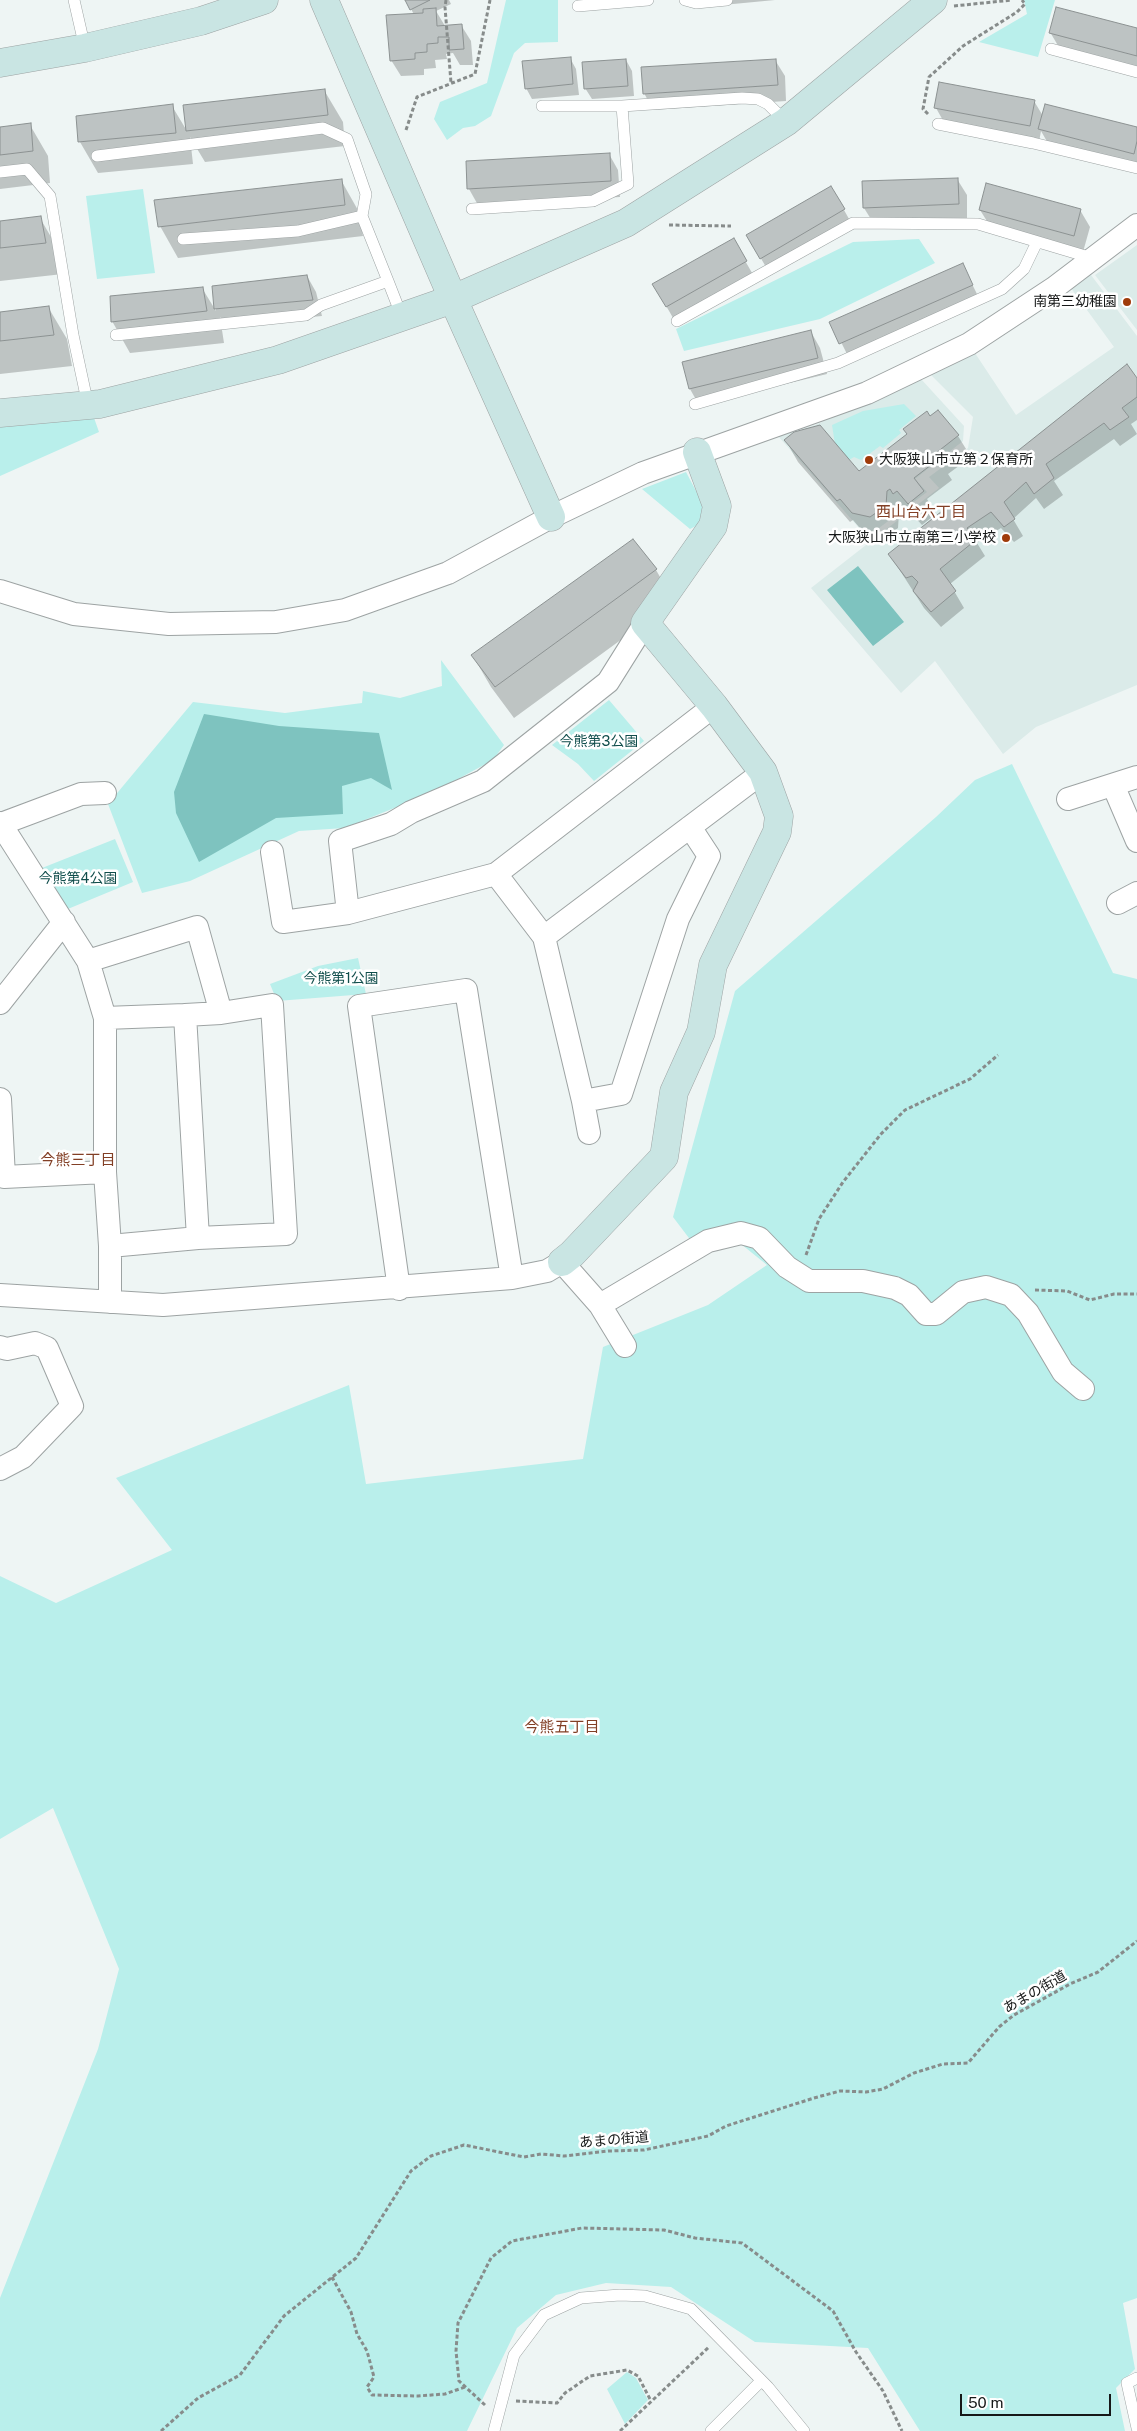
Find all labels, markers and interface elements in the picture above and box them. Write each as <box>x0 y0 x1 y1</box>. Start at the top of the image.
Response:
place label: 南第三幼稚園 <box>1033 294 1117 310</box>
marker: 南第三幼稚園 <box>1121 296 1133 308</box>
place label: 大阪狭山市立第２保育所 <box>879 452 1033 468</box>
marker: 大阪狭山市立第２保育所 <box>863 454 875 466</box>
district label: 西山台六丁目 <box>876 503 966 521</box>
place label: 大阪狭山市立南第三小学校 <box>828 530 996 546</box>
marker: 大阪狭山市立南第三小学校 <box>1000 532 1012 544</box>
park label: 今熊第3公園 <box>560 734 638 750</box>
park label: 今熊第4公園 <box>39 871 117 887</box>
park label: 今熊第1公園 <box>303 971 379 987</box>
district label: 今熊三丁目 <box>41 1151 115 1169</box>
district label: 今熊五丁目 <box>525 1718 599 1736</box>
street label: あまの街道 <box>1000 1967 1070 2017</box>
street label: あまの街道 <box>578 2129 650 2151</box>
scale bar <box>962 2384 1113 2416</box>
text: 50 m <box>968 2394 1003 2411</box>

